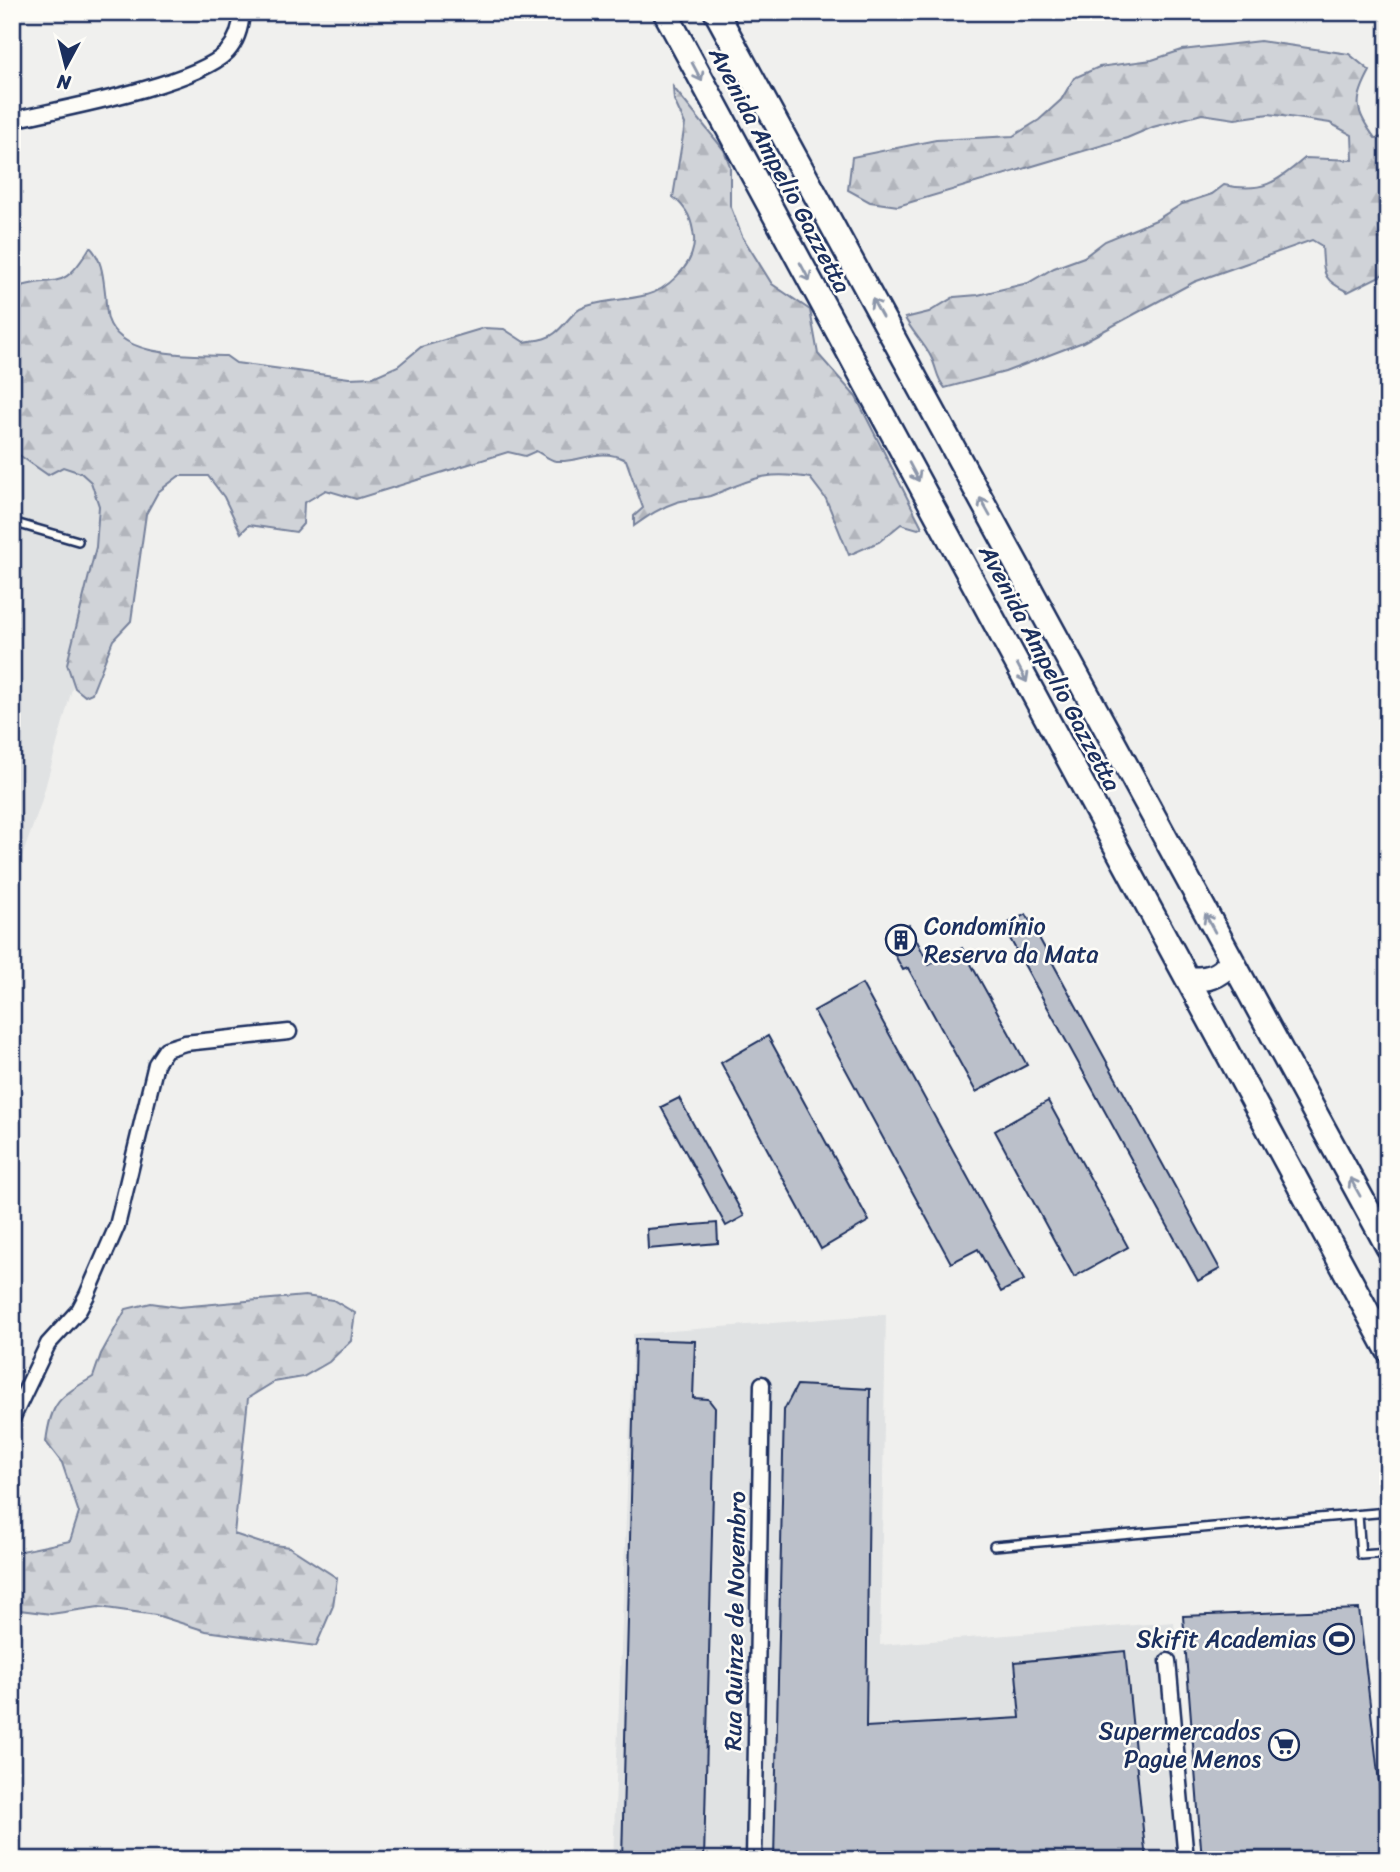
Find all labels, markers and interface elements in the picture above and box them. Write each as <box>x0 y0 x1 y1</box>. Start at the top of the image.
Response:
north arrow <box>32 32 102 102</box>
street label: Avenida Ampelio Gazzetta <box>697 38 863 301</box>
one-way arrow <box>690 62 704 82</box>
text: N <box>55 65 74 100</box>
one-way arrow <box>799 262 813 282</box>
one-way arrow <box>869 298 883 318</box>
one-way arrow <box>907 462 921 482</box>
one-way arrow <box>978 498 992 518</box>
street label: Avenida Ampelio Gazzetta <box>967 536 1133 799</box>
one-way arrow <box>1015 662 1029 682</box>
place label: Condomínio Reserva da Mata <box>924 905 1099 975</box>
one-way arrow <box>1203 913 1217 934</box>
building icon: Condomínio Reserva da Mata <box>884 923 918 957</box>
one-way arrow <box>1348 1177 1361 1198</box>
street label: Rua Quinze de Novembro <box>712 1491 758 1751</box>
place label: Skifit Academias <box>1136 1618 1316 1660</box>
sports icon: Skifit Academias <box>1322 1622 1356 1656</box>
place label: Supermercados Pague Menos <box>1098 1710 1262 1780</box>
supermarket icon: Supermercados Pague Menos <box>1267 1728 1301 1762</box>

